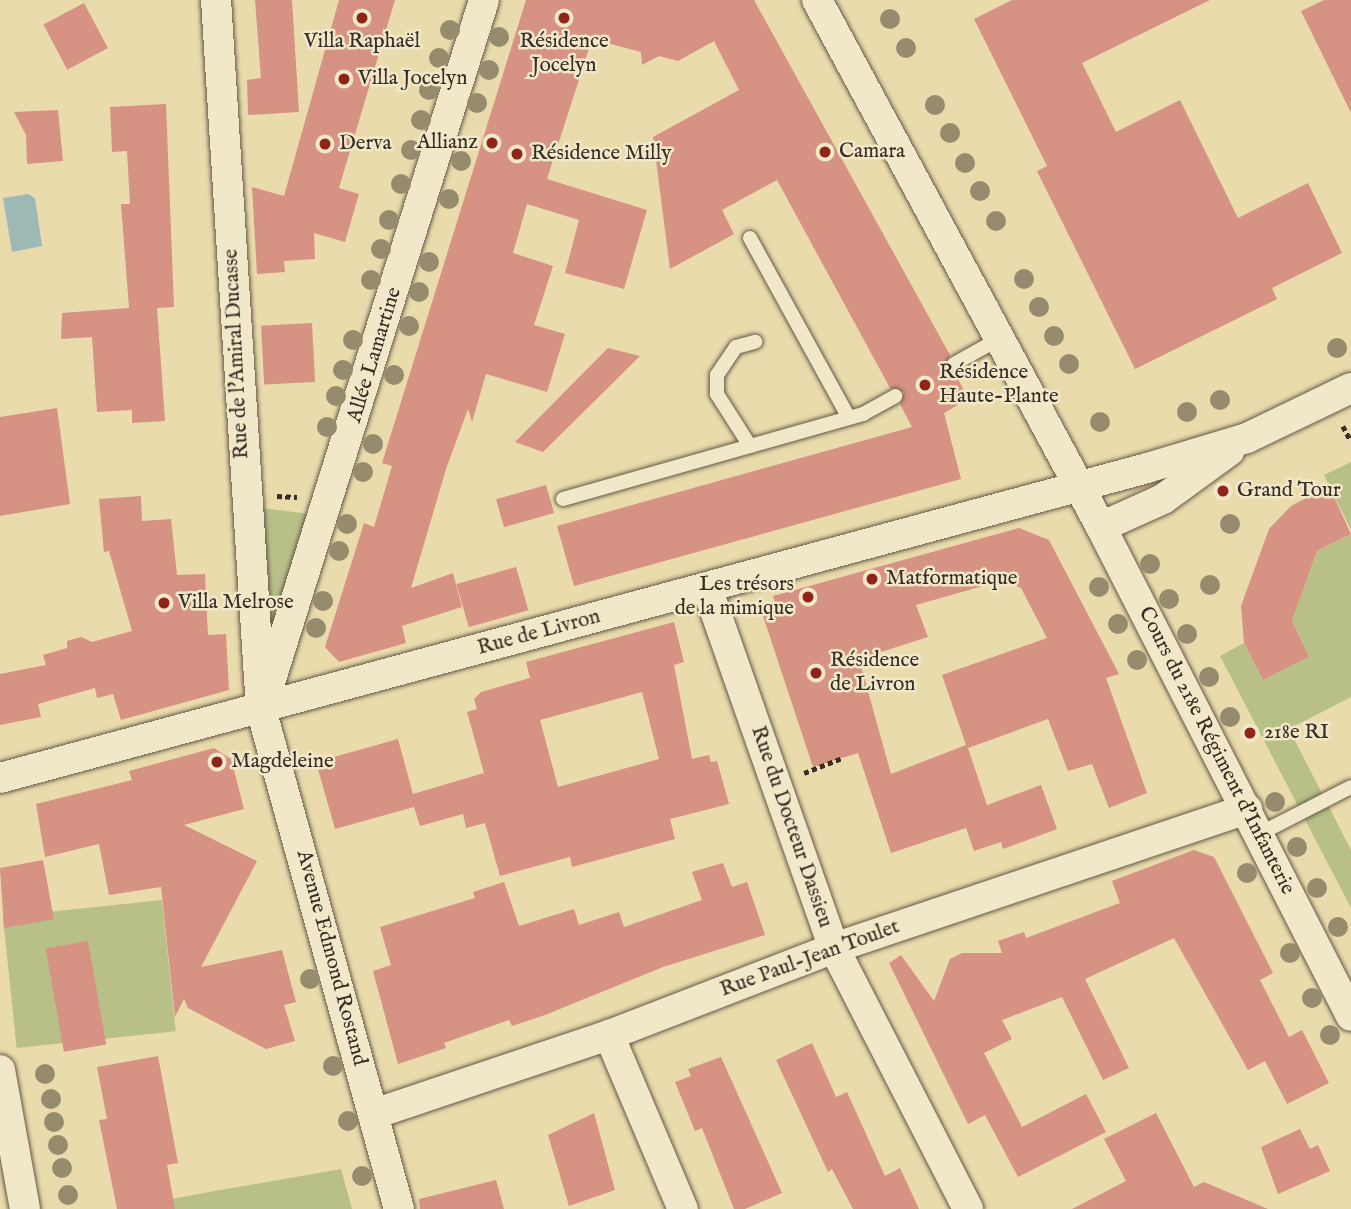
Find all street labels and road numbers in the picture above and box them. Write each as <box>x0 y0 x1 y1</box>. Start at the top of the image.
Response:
street label: Rue de l'Amiral Ducasse <box>219 248 255 460</box>
street label: Allée Lamartine <box>342 284 408 426</box>
street label: Cours du 218e Régiment d'Infanterie <box>1132 603 1300 899</box>
street label: Rue de Livron <box>475 604 603 662</box>
street label: Rue du Docteur Dassieu <box>745 723 837 931</box>
street label: Avenue Edmond Rostand <box>290 847 372 1069</box>
street label: Rue Paul-Jean Toulet <box>717 915 903 1003</box>

